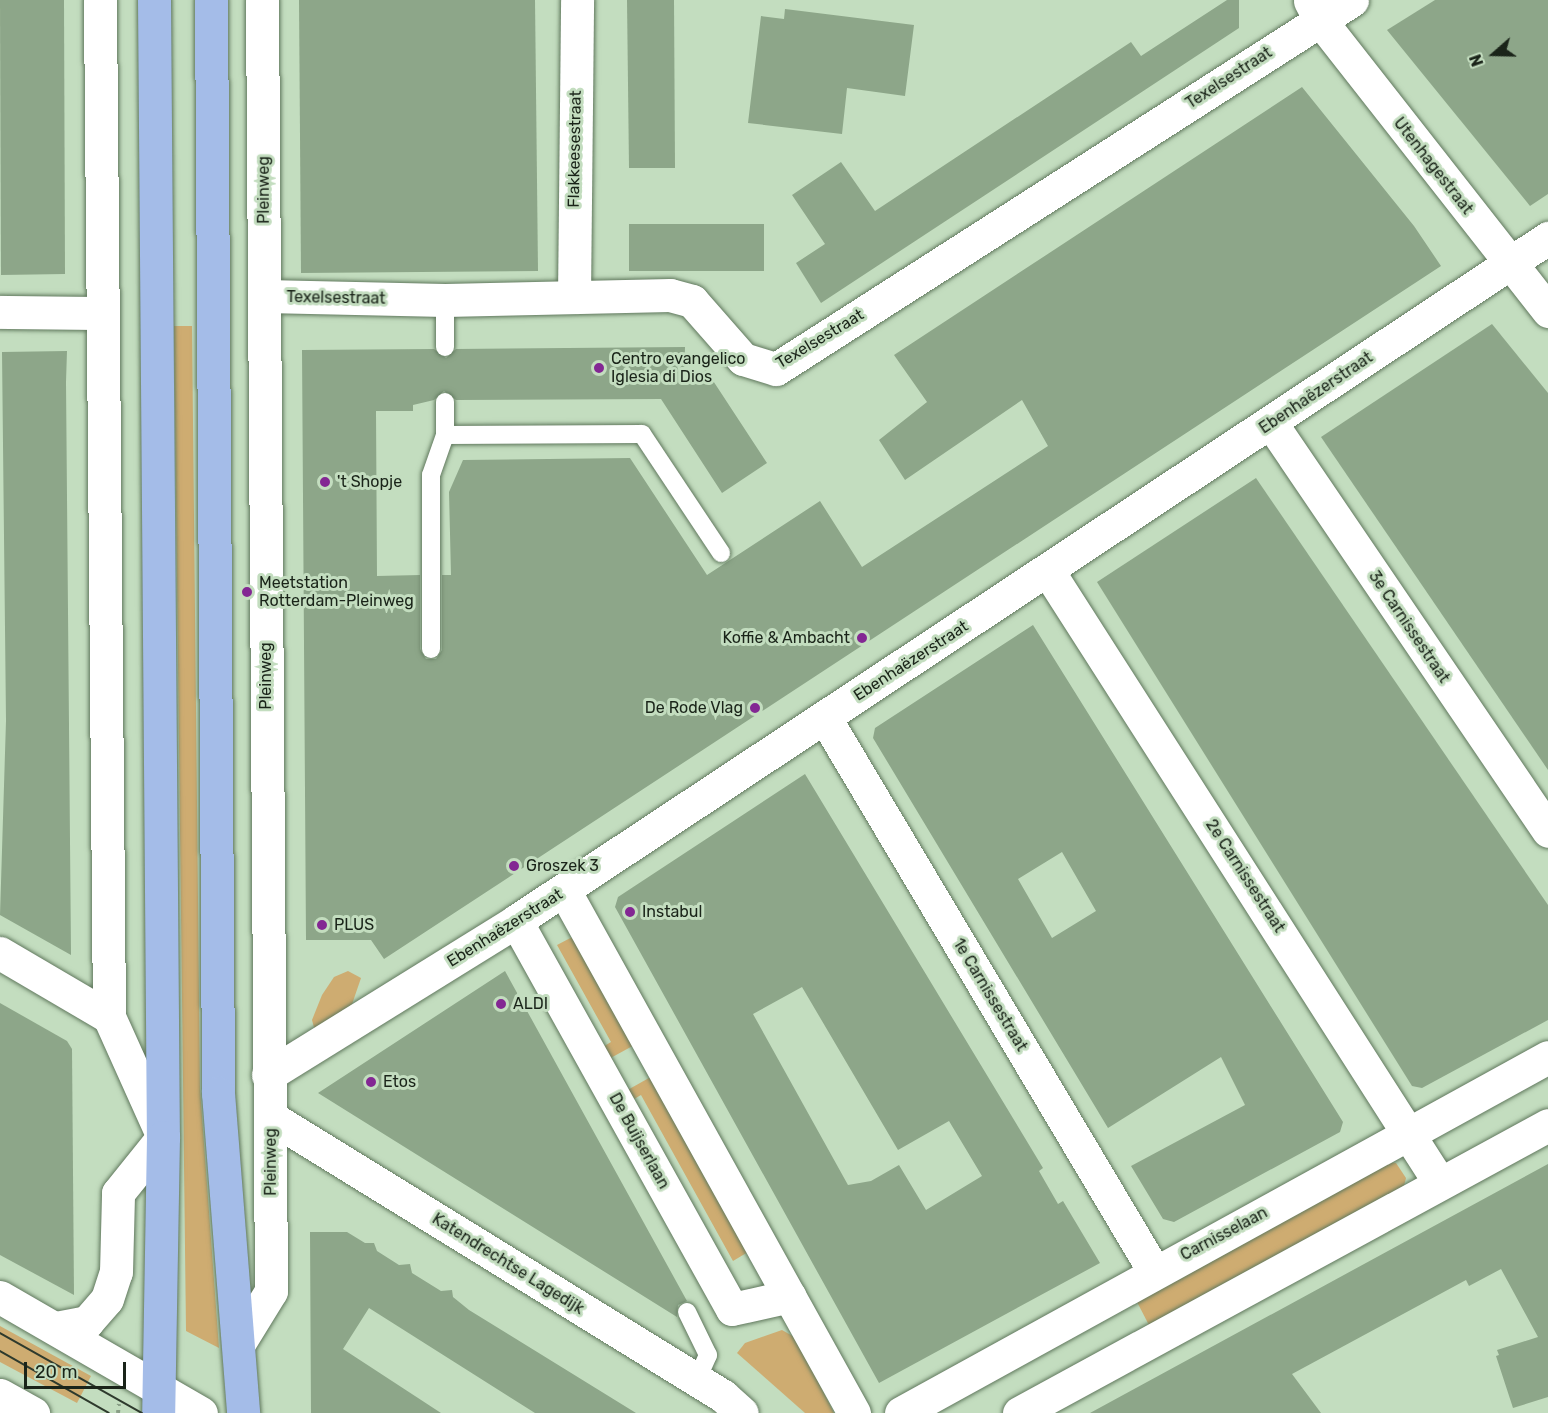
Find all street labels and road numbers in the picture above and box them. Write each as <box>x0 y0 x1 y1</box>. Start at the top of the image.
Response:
street label: Texelsestraat <box>1182 43 1276 113</box>
street label: Flakkeesestraat <box>564 90 586 208</box>
street label: Utenhagestraat <box>1389 114 1477 218</box>
street label: Pleinweg <box>254 156 274 224</box>
street label: Texelsestraat <box>286 288 386 308</box>
street label: Texelsestraat <box>773 305 867 373</box>
street label: Ebenhaëzerstraat <box>1256 348 1376 438</box>
street label: 3e Carnissestraat <box>1364 567 1454 687</box>
street label: Ebenhaëzerstraat <box>850 617 972 705</box>
street label: Pleinweg <box>256 642 276 710</box>
street label: 2e Carnissestraat <box>1201 816 1289 936</box>
street label: Ebenhaëzerstraat <box>444 885 566 971</box>
street label: 1e Carnissestraat <box>949 935 1031 1055</box>
street label: De Buijserlaan <box>605 1090 673 1192</box>
street label: Pleinweg <box>261 1128 281 1196</box>
street label: Carnisselaan <box>1177 1203 1271 1265</box>
street label: Katendrechtse Lagedijk <box>429 1209 587 1319</box>

